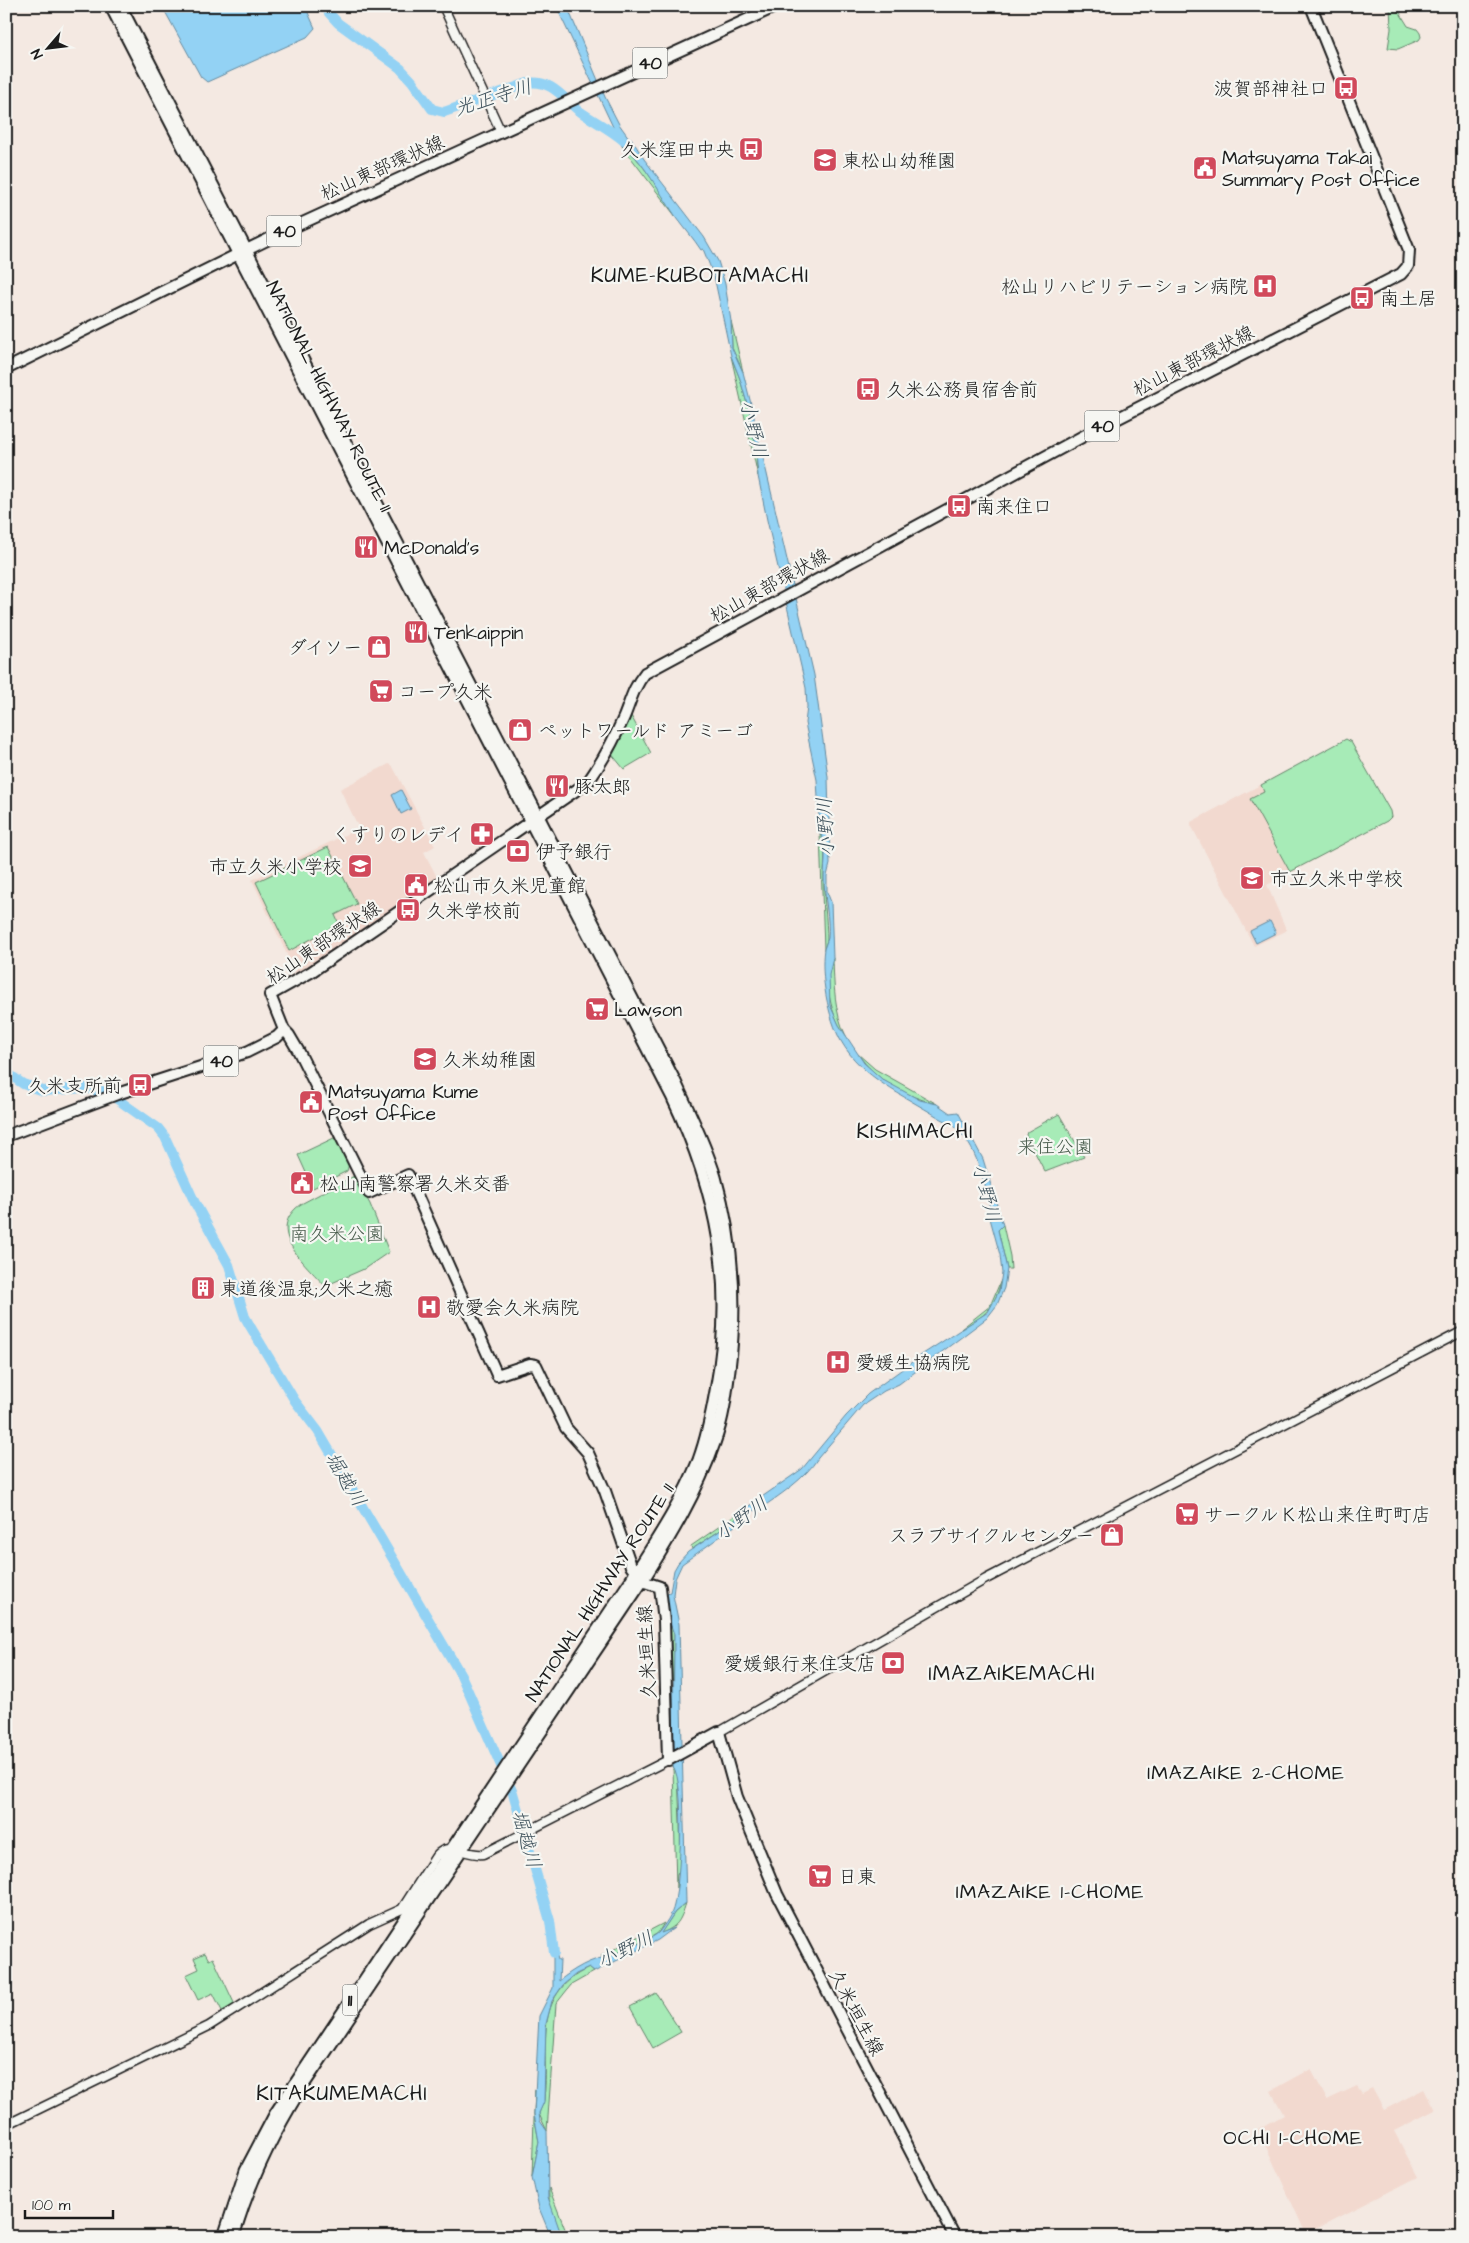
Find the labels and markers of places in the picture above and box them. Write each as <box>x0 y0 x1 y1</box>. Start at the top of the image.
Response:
bus stop icon: 波賀部神社口 <box>1333 75 1359 101</box>
place label: 波賀部神社口 <box>1214 76 1328 103</box>
bus stop icon: 久米窪田中央 <box>738 136 764 162</box>
place label: 久米窪田中央 <box>620 137 734 164</box>
place label: Matsuyama Takai Summary Post Office <box>1222 145 1420 195</box>
school or university icon: 東松山幼稚園 <box>812 147 838 173</box>
place label: 東松山幼稚園 <box>842 148 956 175</box>
public building icon: Matsuyama Takai Summary Post Office <box>1192 155 1218 181</box>
hospital icon: 松山リハビリテーション病院 <box>1252 273 1278 299</box>
place label: 松山リハビリテーション病院 <box>1001 274 1248 301</box>
bus stop icon: 南土居 <box>1349 285 1375 311</box>
place label: 南土居 <box>1380 286 1437 313</box>
bus stop icon: 久米公務員宿舎前 <box>855 376 881 402</box>
place label: 久米公務員宿舎前 <box>886 377 1038 404</box>
bus stop icon: 南来住口 <box>946 493 972 519</box>
place label: 南来住口 <box>976 494 1052 521</box>
restaurant icon: McDonald's <box>353 534 379 560</box>
place label: McDonald's <box>384 535 479 562</box>
restaurant icon: Tenkaippin <box>403 619 429 645</box>
place label: Tenkaippin <box>434 620 523 647</box>
shop icon: ダイソー <box>366 634 392 660</box>
place label: ダイソー <box>288 635 362 662</box>
supermarket icon: コープ久米 <box>368 678 394 704</box>
place label: コープ久米 <box>398 679 492 706</box>
shop icon: ペットワールド アミーゴ <box>507 717 533 743</box>
place label: ペットワールド アミーゴ <box>538 718 753 745</box>
restaurant icon: 豚太郎 <box>544 773 570 799</box>
place label: 豚太郎 <box>574 774 631 801</box>
pharmacy icon: くすりのレデイ <box>469 821 495 847</box>
place label: くすりのレデイ <box>332 822 464 849</box>
bank icon: 伊予銀行 <box>505 838 531 864</box>
place label: 伊予銀行 <box>536 839 612 866</box>
school or university icon: 市立久米小学校 <box>347 853 373 879</box>
place label: 市立久米小学校 <box>209 854 342 881</box>
school or university icon: 市立久米中学校 <box>1239 865 1265 891</box>
place label: 市立久米中学校 <box>1270 866 1403 893</box>
public building icon: 松山市久米児童館 <box>403 872 429 898</box>
place label: 松山市久米児童館 <box>434 873 586 900</box>
bus stop icon: 久米学校前 <box>395 897 421 923</box>
place label: 久米学校前 <box>426 898 521 925</box>
supermarket icon: Lawson <box>584 996 610 1022</box>
place label: Lawson <box>614 997 682 1024</box>
school or university icon: 久米幼稚園 <box>412 1046 438 1072</box>
place label: 久米幼稚園 <box>442 1047 537 1074</box>
bus stop icon: 久米支所前 <box>127 1072 153 1098</box>
place label: 久米支所前 <box>27 1073 122 1100</box>
place label: Matsuyama Kume Post Office <box>328 1079 479 1128</box>
public building icon: Matsuyama Kume Post Office <box>298 1089 324 1115</box>
public building icon: 松山南警察署久米交番 <box>289 1170 315 1196</box>
place label: 松山南警察署久米交番 <box>320 1171 510 1198</box>
building icon: 東道後温泉;久米之癒 <box>190 1275 216 1301</box>
place label: 東道後温泉;久米之癒 <box>220 1276 393 1303</box>
hospital icon: 敬愛会久米病院 <box>416 1294 442 1320</box>
place label: 敬愛会久米病院 <box>446 1295 579 1322</box>
hospital icon: 愛媛生協病院 <box>825 1349 851 1375</box>
place label: 愛媛生協病院 <box>856 1350 970 1377</box>
supermarket icon: サークルＫ松山来住町町店 <box>1174 1501 1200 1527</box>
place label: サークルＫ松山来住町町店 <box>1204 1502 1431 1529</box>
shop icon: スラブサイクルセンター <box>1099 1522 1125 1548</box>
place label: スラブサイクルセンター <box>889 1523 1094 1550</box>
bank icon: 愛媛銀行来住支店 <box>880 1650 906 1676</box>
place label: 愛媛銀行来住支店 <box>724 1651 876 1678</box>
supermarket icon: 日東 <box>807 1863 833 1889</box>
place label: 日東 <box>838 1864 876 1891</box>

